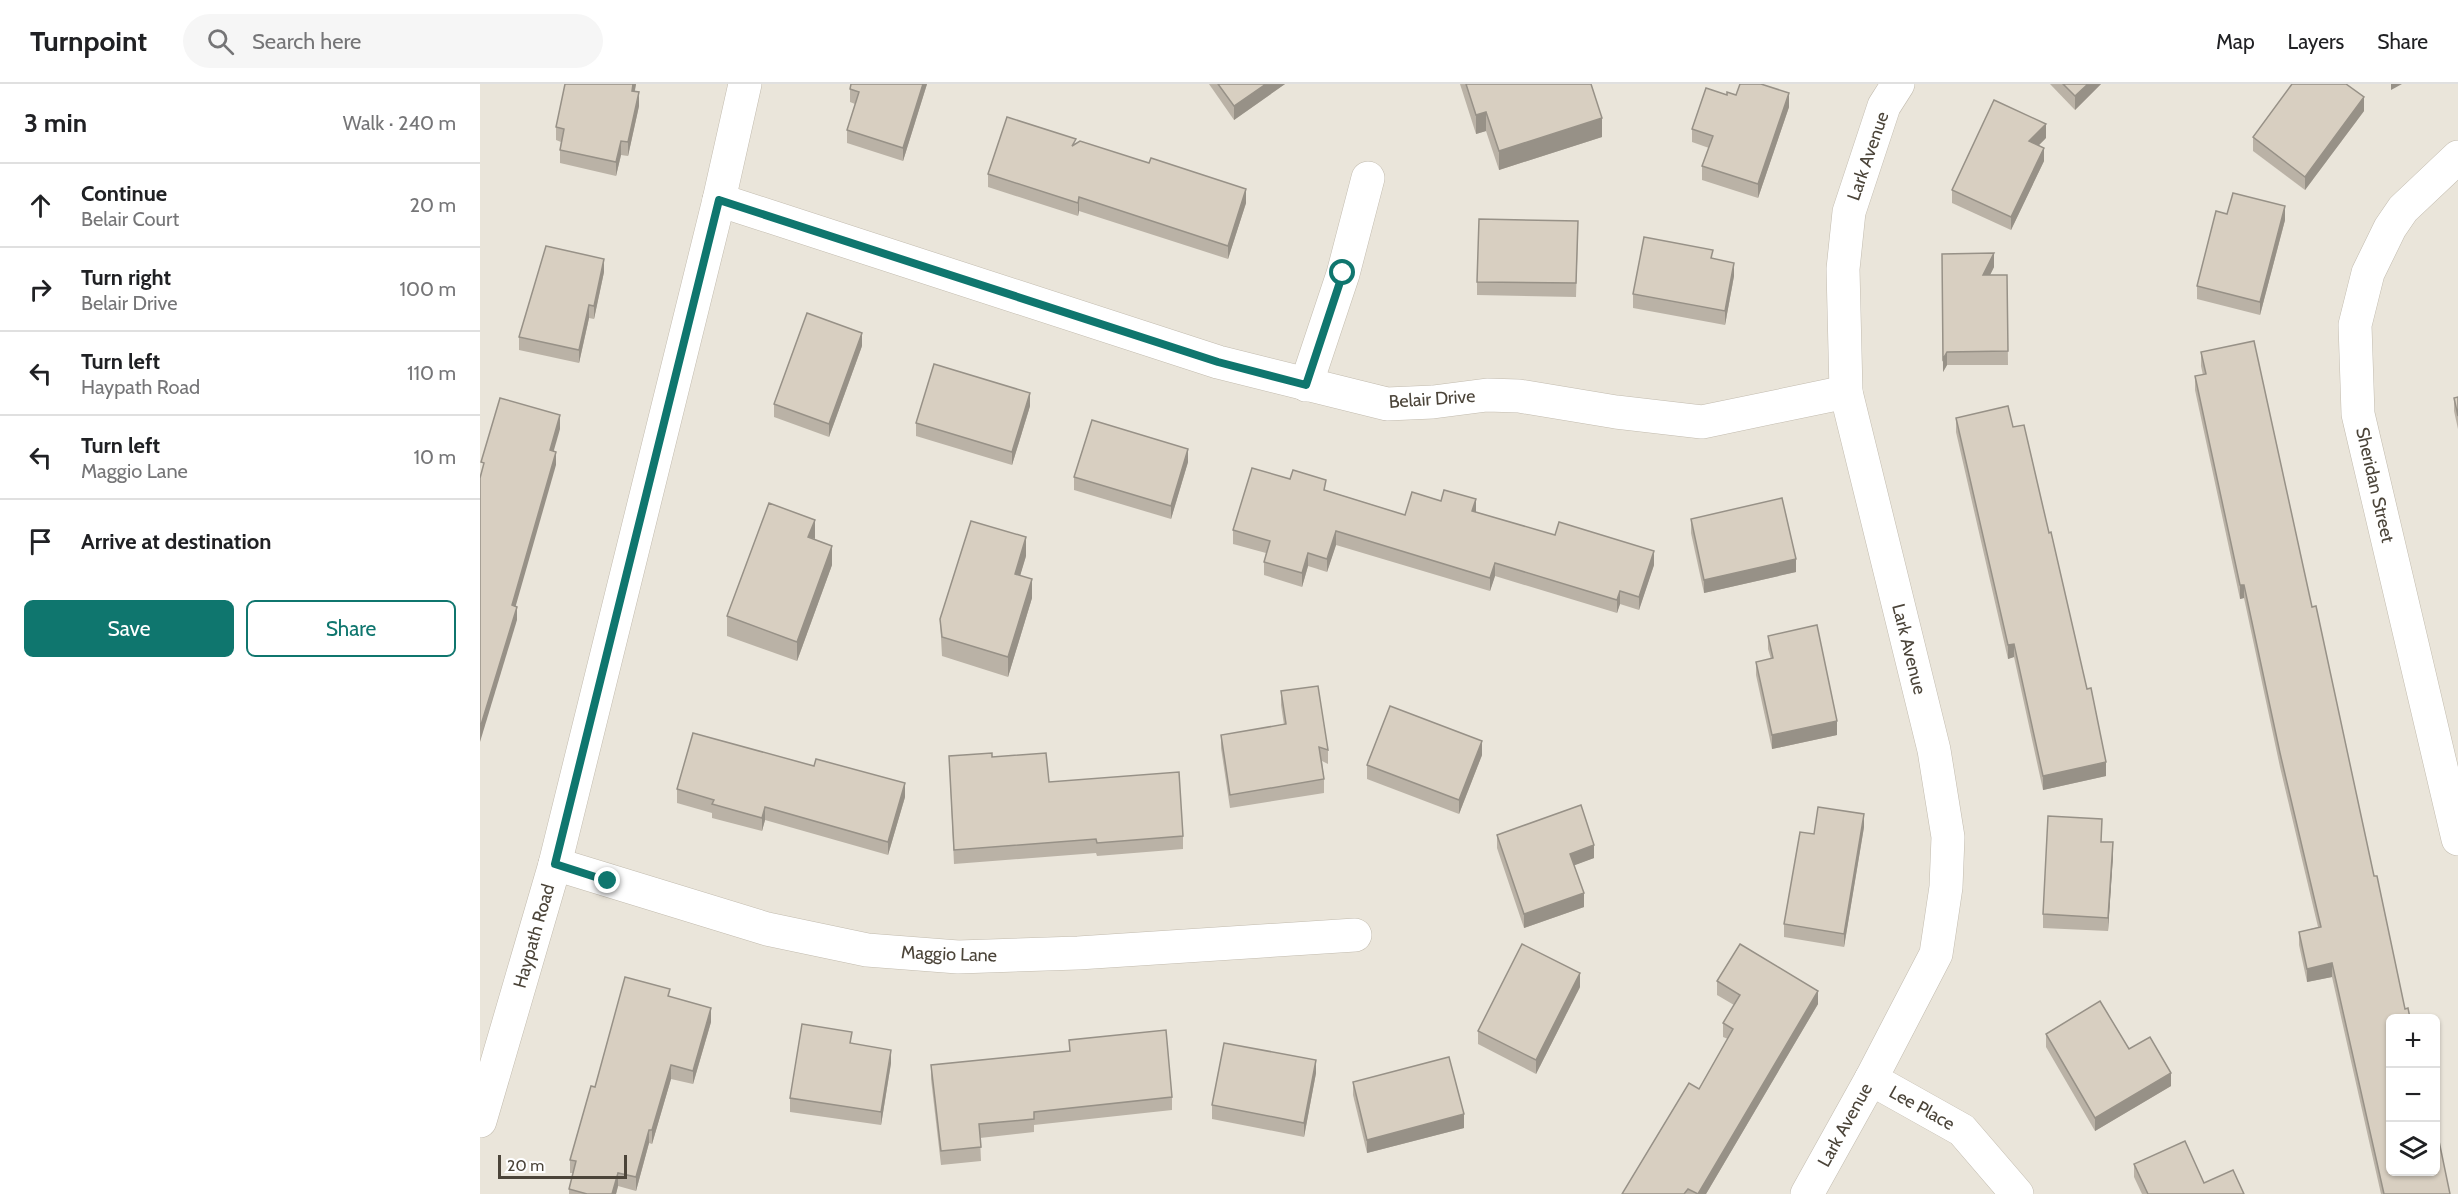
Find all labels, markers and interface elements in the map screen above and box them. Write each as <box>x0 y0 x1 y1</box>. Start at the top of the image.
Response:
search box <box>183 14 603 68</box>
text: Turnpoint <box>30 24 147 58</box>
icon: search <box>204 25 237 58</box>
text: Search here <box>252 28 361 55</box>
text: Map <box>2216 29 2255 54</box>
text: Layers <box>2288 29 2344 54</box>
text: Share <box>2377 29 2428 54</box>
text: 3 min <box>24 107 87 139</box>
street label: Lark Avenue <box>1843 109 1893 203</box>
text: Walk · 240 m <box>343 111 456 135</box>
text: Continue <box>81 180 167 207</box>
icon: ahead <box>24 189 57 222</box>
text: 20 m <box>410 193 456 217</box>
text: Belair Court <box>81 207 179 231</box>
route start <box>1329 259 1355 285</box>
text: Turn right <box>81 264 171 291</box>
icon: right <box>24 273 57 306</box>
text: 100 m <box>400 277 456 301</box>
text: Belair Drive <box>81 291 177 315</box>
text: Turn left <box>81 348 160 375</box>
icon: left <box>24 357 57 390</box>
text: 110 m <box>407 361 456 385</box>
text: Haypath Road <box>81 375 200 399</box>
street label: Belair Drive <box>1388 385 1476 413</box>
street label: Sheridan Street <box>2351 425 2399 545</box>
text: Turn left <box>81 432 160 459</box>
icon: left <box>24 441 57 474</box>
text: 10 m <box>413 445 456 469</box>
text: Maggio Lane <box>81 459 188 483</box>
icon: arrive <box>24 525 57 558</box>
text: Arrive at destination <box>81 528 271 555</box>
button: Save <box>24 600 234 657</box>
button: Share <box>246 600 456 657</box>
street label: Lark Avenue <box>1887 601 1931 697</box>
route end <box>594 867 620 893</box>
street label: Haypath Road <box>509 881 559 991</box>
street label: Maggio Lane <box>901 941 997 967</box>
map controls <box>2386 1014 2440 1176</box>
button: + <box>2386 1014 2440 1068</box>
button: − <box>2386 1068 2440 1122</box>
street label: Lark Avenue <box>1813 1079 1877 1171</box>
street label: Lee Place <box>1885 1081 1959 1135</box>
button: layers <box>2386 1122 2440 1176</box>
scale bar <box>498 1152 627 1180</box>
text: 20 m <box>507 1156 544 1175</box>

